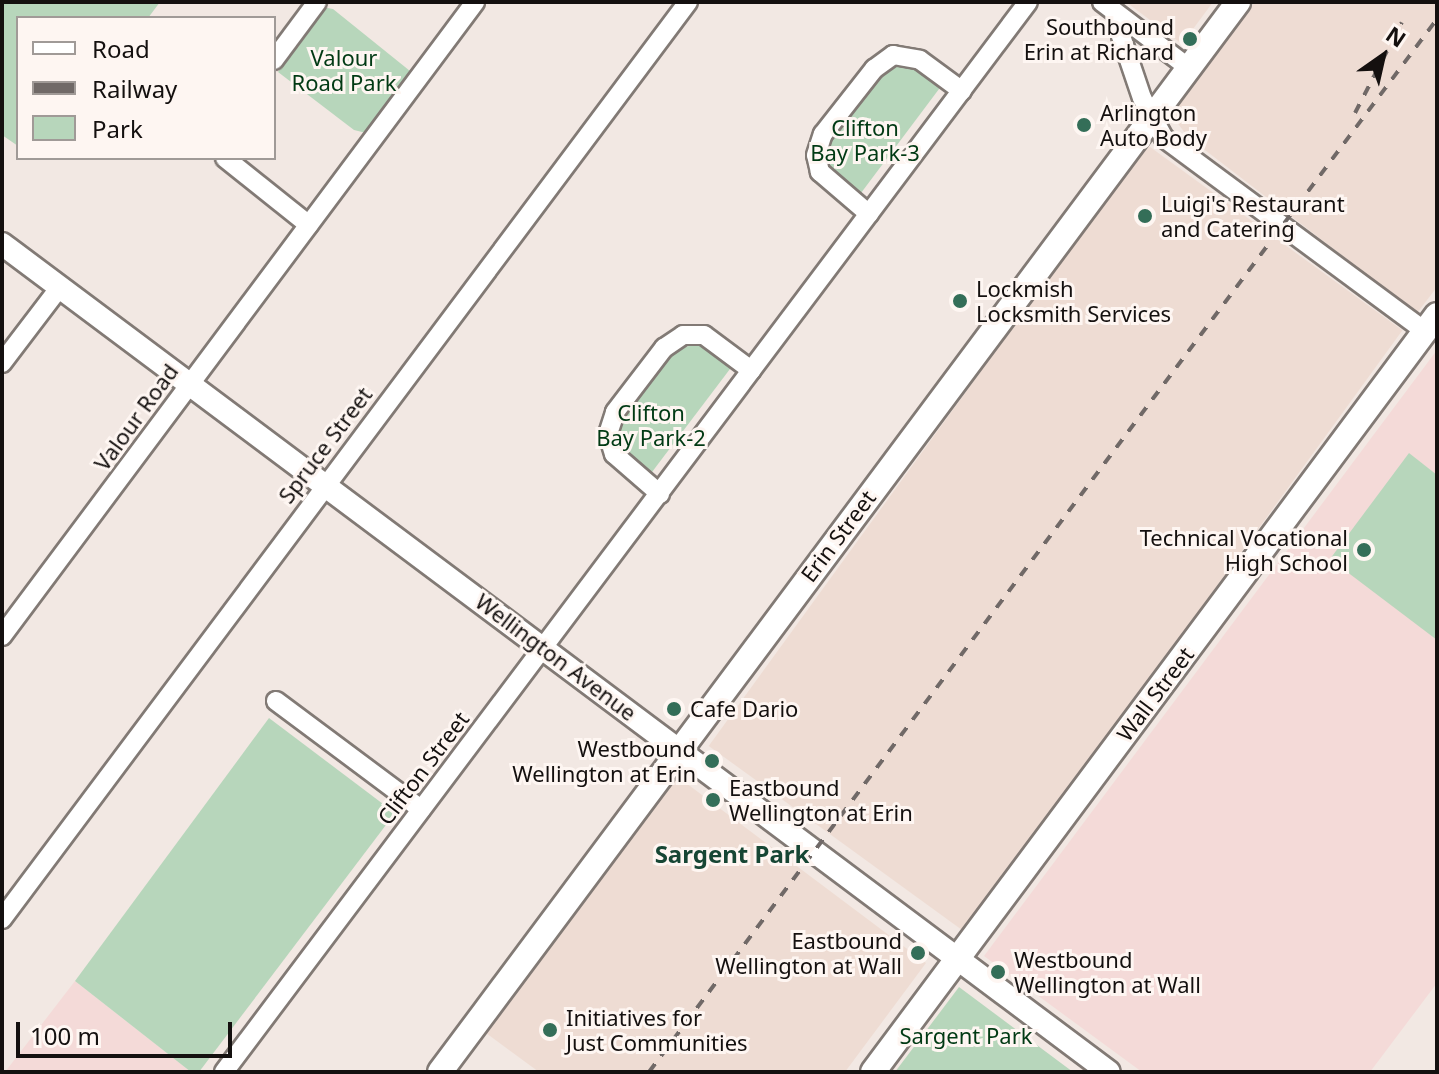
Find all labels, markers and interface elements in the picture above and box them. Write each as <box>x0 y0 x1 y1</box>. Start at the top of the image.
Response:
place label: Southbound Erin at Richard <box>1024 13 1174 64</box>
legend <box>16 16 276 160</box>
north arrow <box>1343 16 1423 96</box>
text: N <box>1381 19 1412 54</box>
marker: Southbound Erin at Richard <box>1181 30 1199 48</box>
text: Road <box>92 32 150 65</box>
park label: Valour Road Park <box>291 44 397 96</box>
text: Railway <box>92 72 177 105</box>
place label: Arlington Auto Body <box>1100 99 1207 150</box>
text: Park <box>92 112 143 145</box>
park label: Clifton Bay Park-3 <box>810 114 920 166</box>
marker: Arlington Auto Body <box>1075 116 1093 134</box>
place label: Luigi's Restaurant and Catering <box>1161 190 1345 242</box>
marker: Luigi's Restaurant and Catering <box>1136 207 1154 225</box>
place label: Lockmish Locksmith Services <box>976 275 1171 326</box>
marker: Lockmish Locksmith Services <box>951 292 969 310</box>
street label: Valour Road <box>88 359 184 475</box>
street label: Spruce Street <box>273 382 377 508</box>
park label: Clifton Bay Park-2 <box>596 399 706 450</box>
street label: Erin Street <box>795 485 881 587</box>
place label: Technical Vocational High School <box>1140 524 1348 576</box>
marker: Technical Vocational High School <box>1355 541 1373 559</box>
street label: Wellington Avenue <box>470 588 642 726</box>
street label: Wall Street <box>1111 642 1199 746</box>
place label: Cafe Dario <box>690 696 798 722</box>
marker: Cafe Dario <box>665 700 683 718</box>
street label: Clifton Street <box>372 706 474 830</box>
place label: Westbound Wellington at Erin <box>512 735 696 786</box>
marker: Westbound Wellington at Erin <box>703 752 721 770</box>
place label: Eastbound Wellington at Erin <box>729 774 913 826</box>
marker: Eastbound Wellington at Erin <box>704 791 722 809</box>
district label: Sargent Park <box>655 840 809 868</box>
place label: Eastbound Wellington at Wall <box>715 927 902 978</box>
marker: Eastbound Wellington at Wall <box>909 944 927 962</box>
place label: Westbound Wellington at Wall <box>1014 946 1201 998</box>
marker: Westbound Wellington at Wall <box>989 963 1007 981</box>
place label: Initiatives for Just Communities <box>566 1004 748 1056</box>
scale bar <box>20 1006 236 1056</box>
text: 100 m <box>30 1019 100 1052</box>
marker: Initiatives for Just Communities <box>541 1021 559 1039</box>
park label: Sargent Park <box>900 1023 1032 1049</box>

